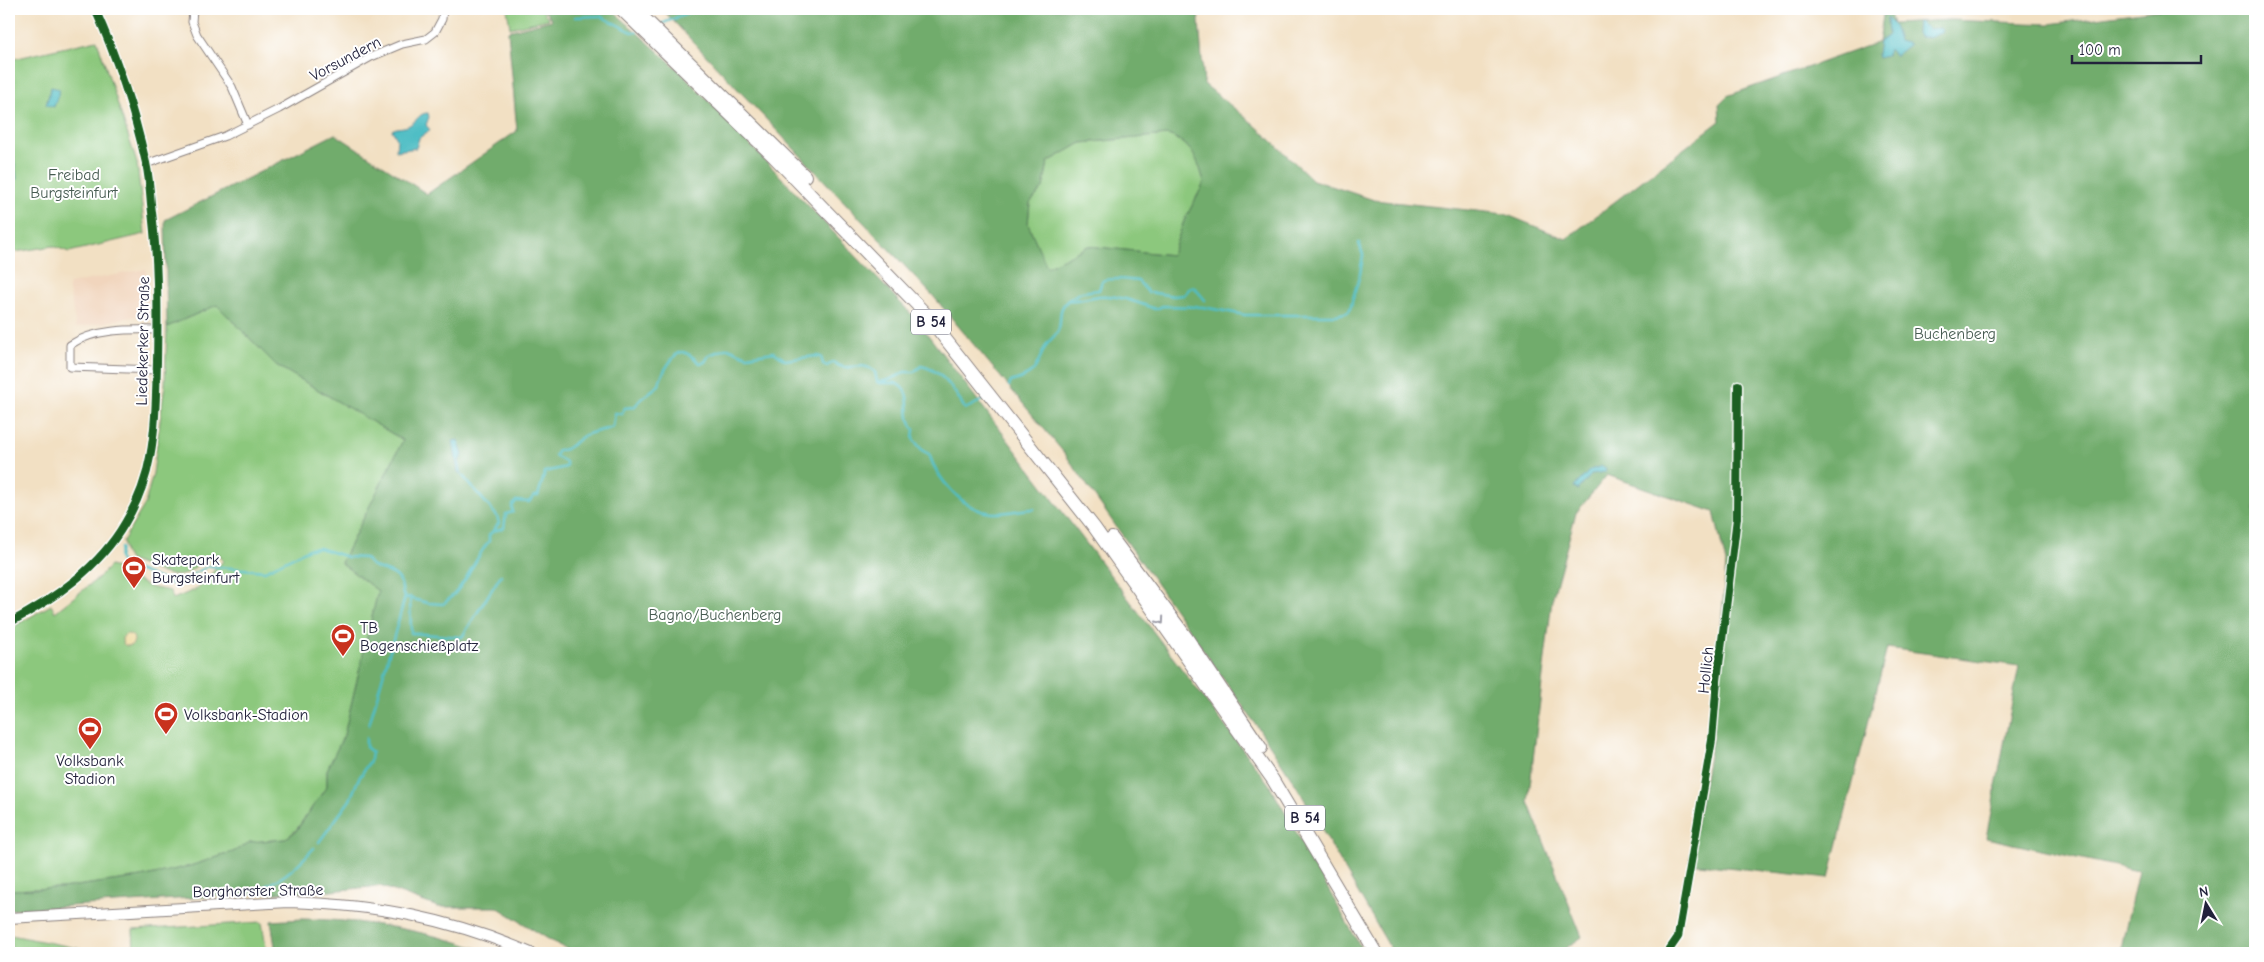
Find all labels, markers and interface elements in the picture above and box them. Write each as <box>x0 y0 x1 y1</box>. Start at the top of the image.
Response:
scale bar <box>2072 32 2200 64</box>
street label: Vorsundern <box>307 33 384 85</box>
text: 100 m <box>2079 41 2121 59</box>
park label: Freibad Burgsteinfurt <box>30 166 118 202</box>
street label: Liedekerker Straße <box>133 276 153 406</box>
road number: B 54 <box>911 310 951 334</box>
park label: Buchenberg <box>1914 325 1996 343</box>
place label: Skatepark Burgsteinfurt <box>152 551 240 587</box>
sports icon: Skatepark Burgsteinfurt <box>121 555 147 589</box>
park label: Bagno/Buchenberg <box>648 606 782 624</box>
one-way arrow <box>1155 615 1164 625</box>
place label: TB Bogenschießplatz <box>360 619 479 655</box>
sports icon: TB Bogenschießplatz <box>330 623 356 657</box>
street label: Hollich <box>1695 646 1717 694</box>
sports icon: Volksbank-Stadion <box>153 701 179 735</box>
place label: Volksbank-Stadion <box>184 706 308 724</box>
sports icon: Volksbank Stadion <box>77 716 103 750</box>
place label: Volksbank Stadion <box>56 752 124 788</box>
road number: B 54 <box>1285 806 1325 830</box>
north arrow <box>2182 880 2232 930</box>
street label: Borghorster Straße <box>192 881 324 901</box>
text: N <box>2198 883 2210 901</box>

